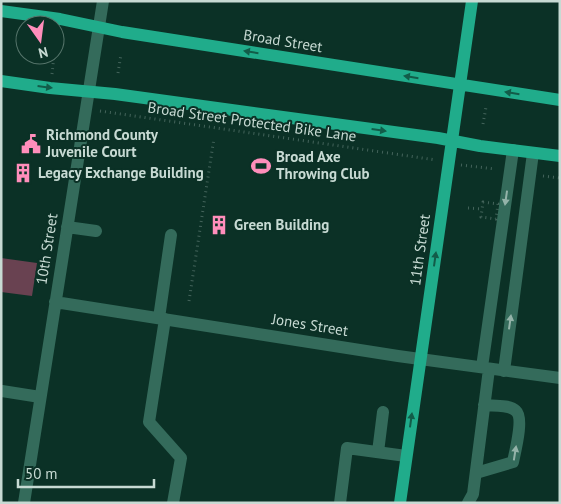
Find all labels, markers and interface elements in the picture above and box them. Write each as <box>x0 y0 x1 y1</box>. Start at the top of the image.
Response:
north arrow <box>15 15 65 65</box>
street label: Broad Street <box>242 25 324 56</box>
text: N <box>37 43 50 62</box>
one-way arrow <box>243 48 259 56</box>
one-way arrow <box>403 73 419 81</box>
one-way arrow <box>37 83 53 91</box>
one-way arrow <box>503 89 519 97</box>
street label: Broad Street Protected Bike Lane <box>146 97 358 146</box>
place label: Richmond County Juvenile Court <box>45 125 159 161</box>
one-way arrow <box>372 126 388 134</box>
public building icon: Richmond County Juvenile Court <box>20 133 42 155</box>
place label: Broad Axe Throwing Club <box>276 147 369 183</box>
sports icon: Broad Axe Throwing Club <box>250 155 272 177</box>
building icon: Legacy Exchange Building <box>12 162 34 184</box>
place label: Legacy Exchange Building <box>38 163 204 182</box>
one-way arrow <box>502 191 510 207</box>
street label: 10th Street <box>31 212 62 286</box>
street label: 11th Street <box>405 213 434 287</box>
building icon: Green Building <box>208 214 230 236</box>
place label: Green Building <box>234 215 329 234</box>
one-way arrow <box>431 251 439 267</box>
street label: Jones Street <box>270 309 350 340</box>
one-way arrow <box>507 314 515 330</box>
one-way arrow <box>407 411 415 427</box>
one-way arrow <box>511 444 519 460</box>
scale bar <box>18 456 154 488</box>
text: 50 m <box>25 464 58 483</box>

